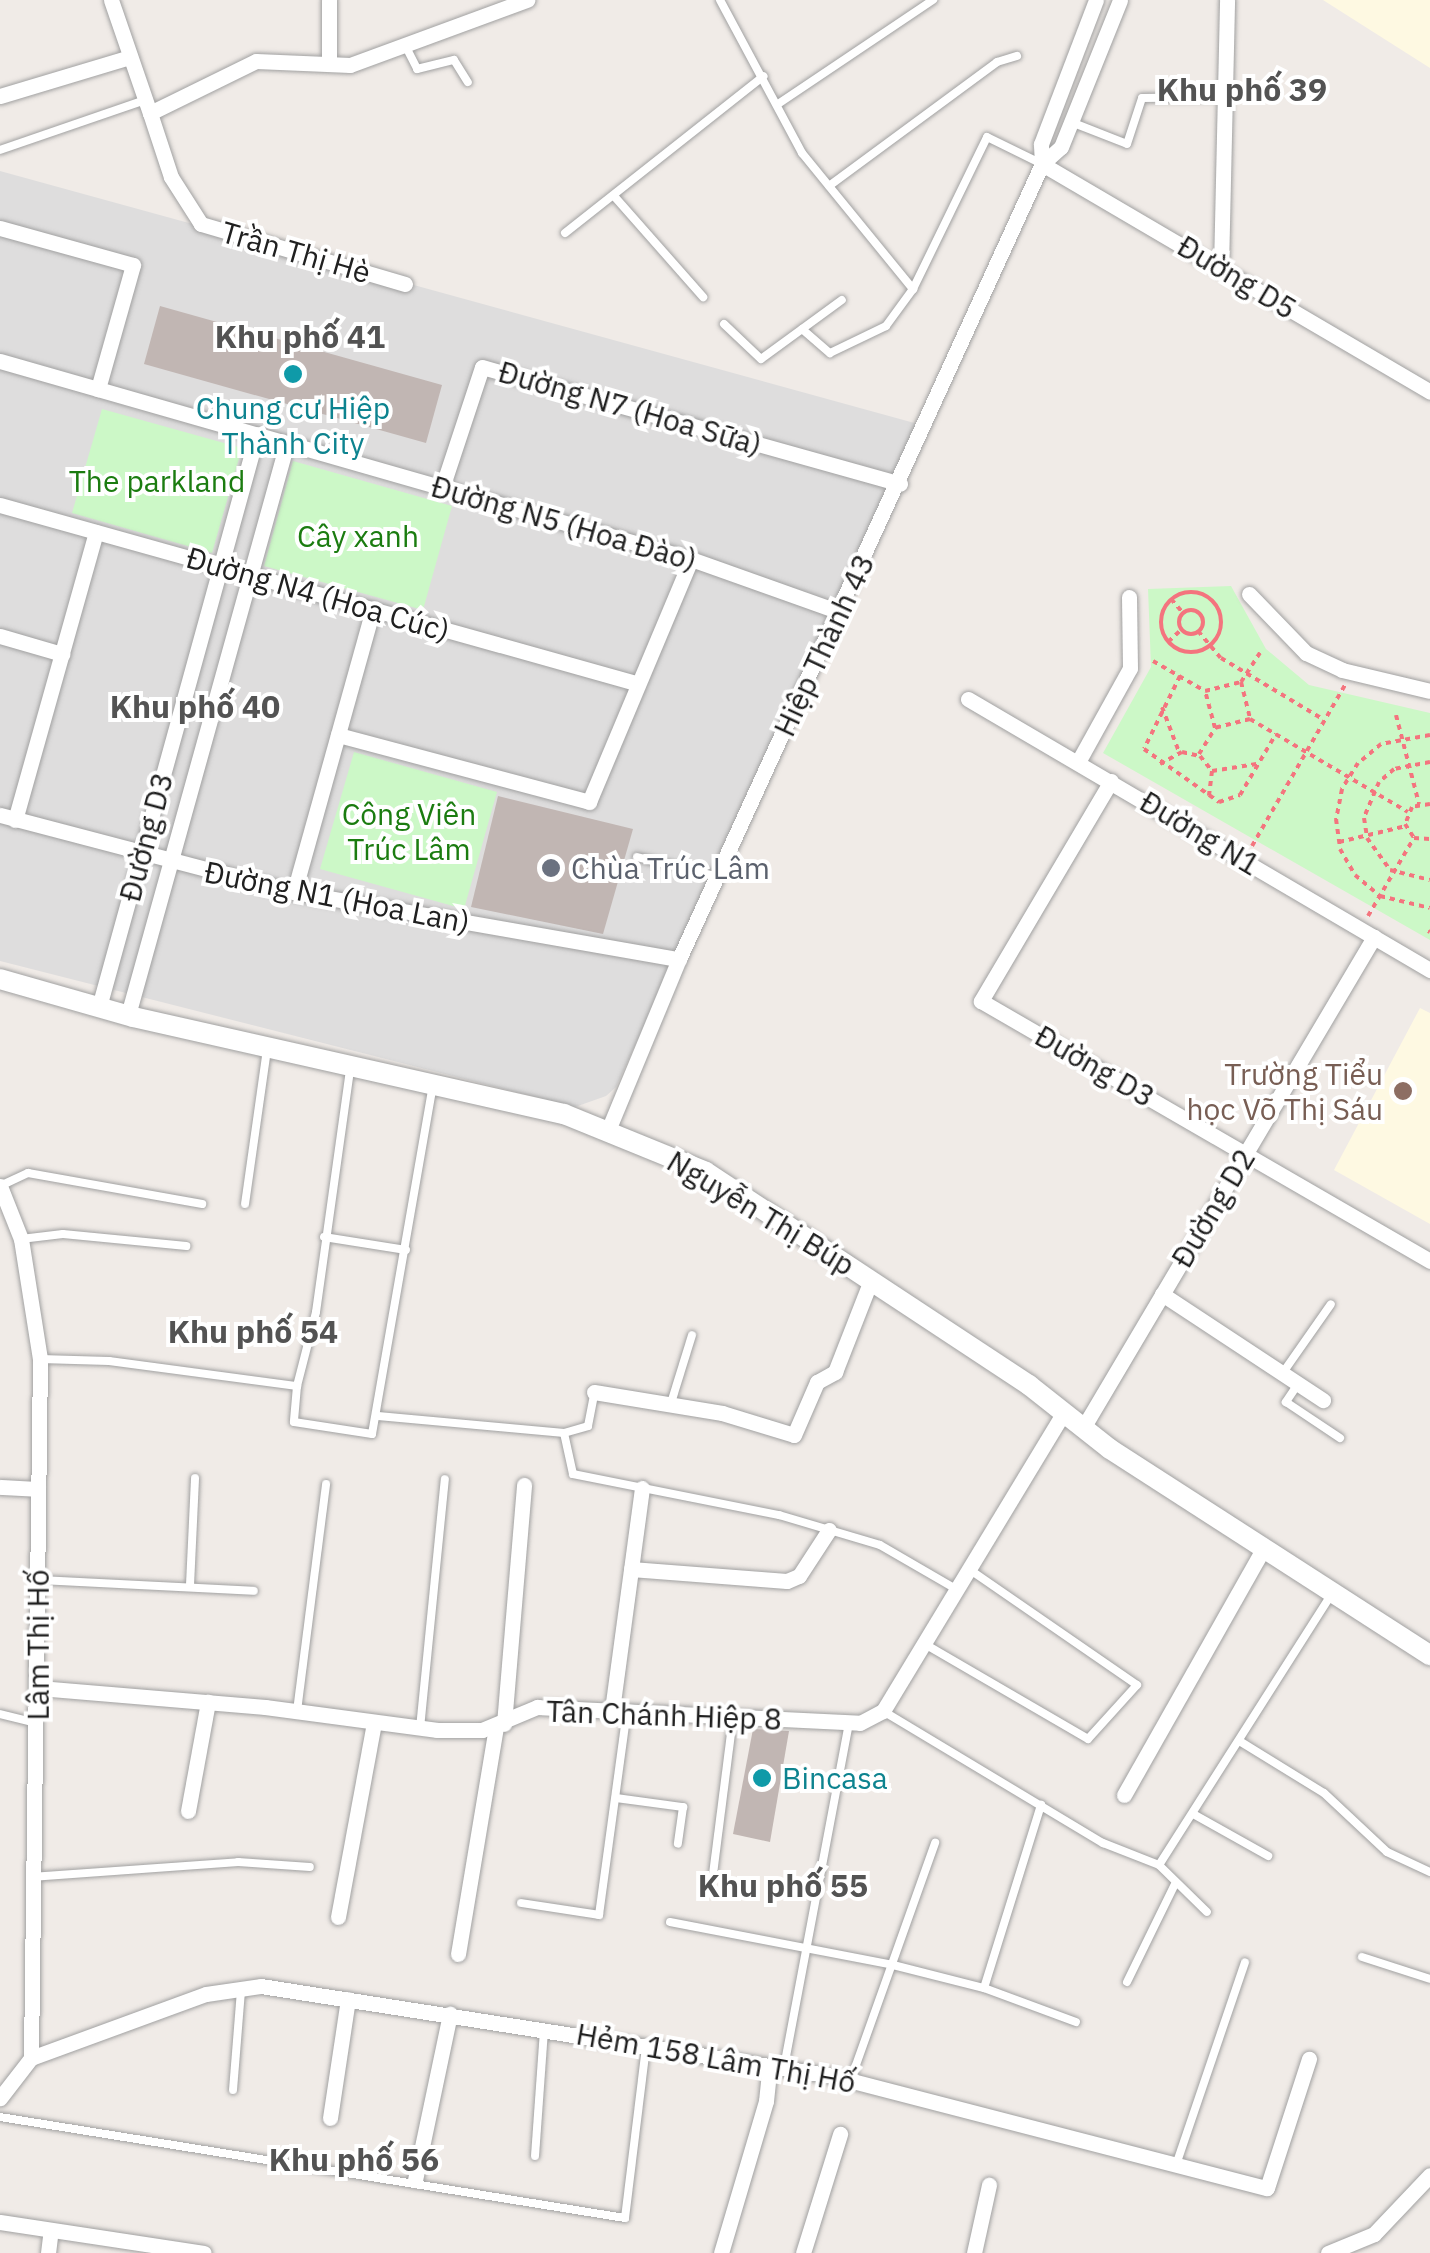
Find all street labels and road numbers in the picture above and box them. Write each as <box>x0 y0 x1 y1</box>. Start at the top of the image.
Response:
street label: Trần Thị Hè <box>217 214 375 290</box>
street label: Đường D5 <box>1171 228 1303 326</box>
street label: Đường N7 (Hoa Sữa) <box>494 353 766 463</box>
street label: Đường N5 (Hoa Đào) <box>427 468 701 578</box>
street label: Đường N4 (Hoa Cúc) <box>182 539 454 649</box>
street label: Hiệp Thành 43 <box>766 548 882 742</box>
street label: Đường D3 <box>112 769 180 905</box>
street label: Đường N1 <box>1134 783 1266 883</box>
street label: Đường N1 (Hoa Lan) <box>201 854 473 940</box>
street label: Đường D3 <box>1029 1017 1161 1115</box>
street label: Đường D2 <box>1164 1142 1262 1274</box>
street label: Nguyễn Thị Búp <box>661 1143 861 1283</box>
street label: Lâm Thị Hố <box>20 1569 56 1721</box>
street label: Tân Chánh Hiệp 8 <box>546 1693 782 1737</box>
street label: Hẻm 158 Lâm Thị Hố <box>573 2016 859 2100</box>

